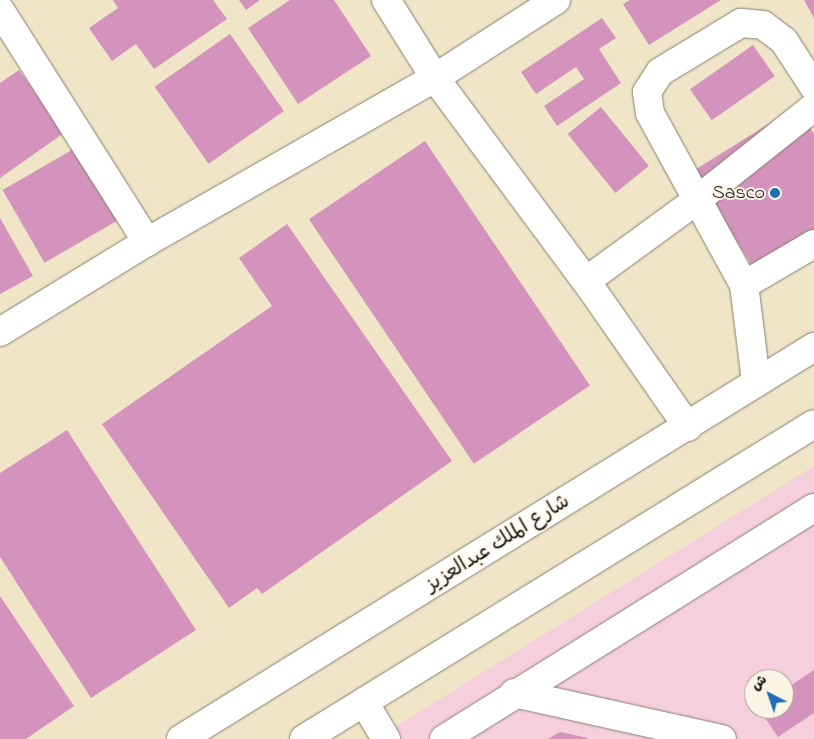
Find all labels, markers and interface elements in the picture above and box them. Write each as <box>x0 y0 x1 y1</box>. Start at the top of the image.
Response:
place label: Sasco <box>712 181 765 205</box>
marker: Sasco <box>769 187 781 199</box>
street label: شارع الملك عبدالعزيز <box>422 490 574 598</box>
north arrow <box>744 669 794 719</box>
text: ش <box>747 670 772 696</box>

